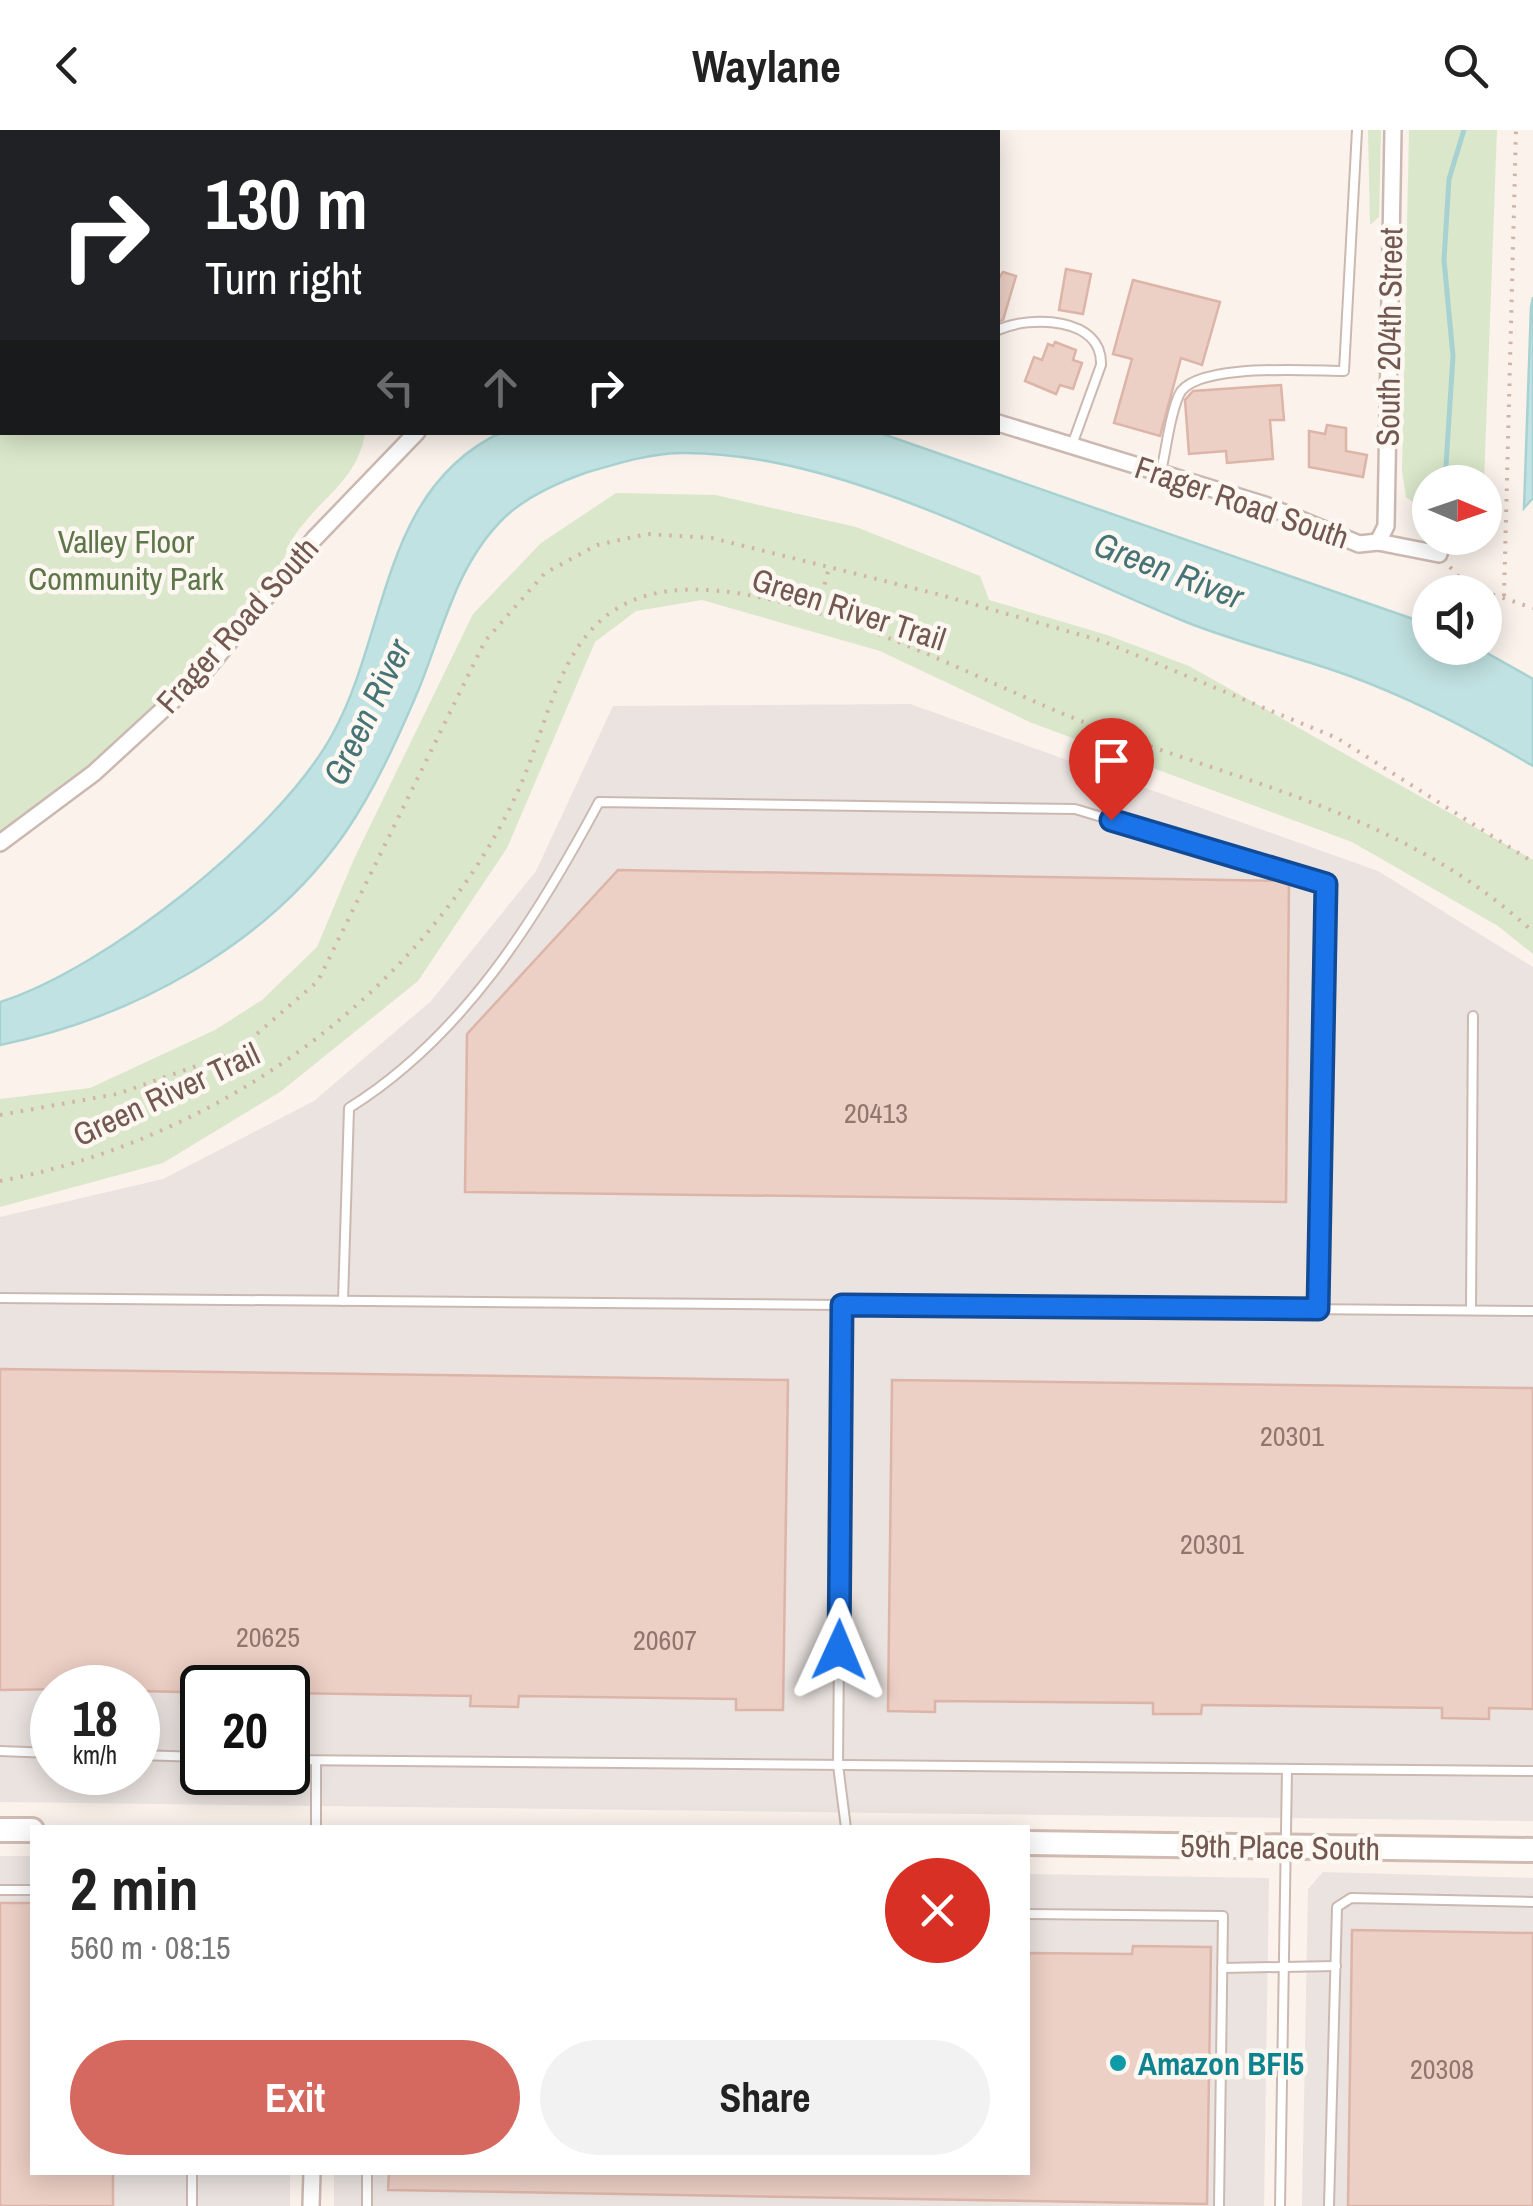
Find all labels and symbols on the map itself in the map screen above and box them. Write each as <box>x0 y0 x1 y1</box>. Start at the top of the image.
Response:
street label: South 204th Street <box>1366 227 1412 447</box>
street label: Frager Road South <box>1129 445 1355 559</box>
north arrow <box>1412 465 1502 555</box>
park label: Valley Floor Community Park <box>28 520 225 600</box>
water label: Green River <box>1088 520 1252 620</box>
street label: Frager Road South <box>146 528 328 722</box>
street label: Green River Trail <box>747 557 951 661</box>
water label: Green River <box>312 630 423 793</box>
pin <box>1069 718 1154 821</box>
street label: Green River Trail <box>66 1032 266 1156</box>
house number: 20413 <box>844 1094 908 1132</box>
house number: 20301 <box>1260 1417 1324 1455</box>
house number: 20301 <box>1180 1525 1244 1563</box>
position arrow <box>787 1598 891 1702</box>
house number: 20625 <box>236 1618 300 1656</box>
house number: 20607 <box>633 1621 697 1659</box>
speed limit sign: 20 <box>180 1665 310 1795</box>
street label: 59th Place South <box>1180 1824 1380 1870</box>
place label: Amazon BFI5 <box>1138 2042 1304 2085</box>
house number: 20308 <box>1410 2050 1474 2088</box>
marker: Amazon BFI5 <box>1107 2052 1129 2074</box>

